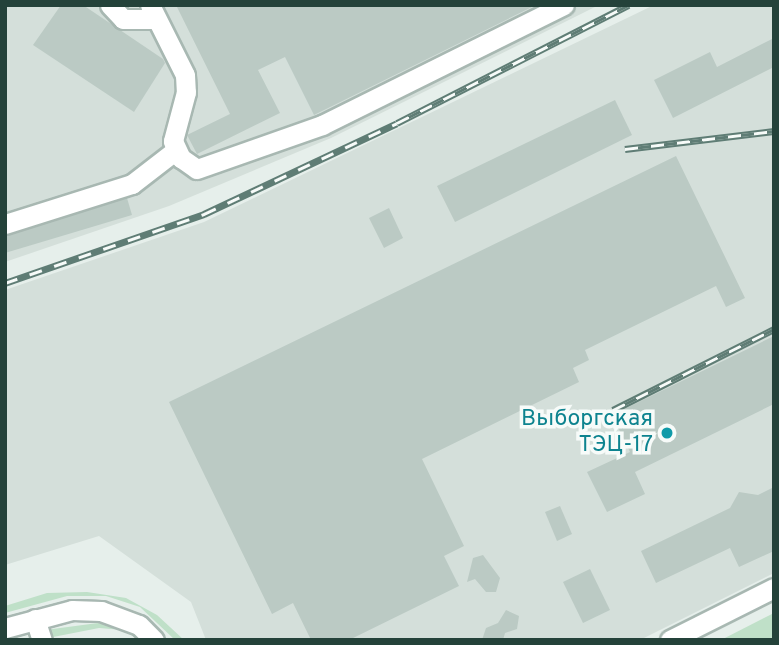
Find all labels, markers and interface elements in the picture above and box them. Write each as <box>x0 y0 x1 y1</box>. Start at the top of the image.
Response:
place label: Выборгская ТЭЦ-17 <box>521 406 653 460</box>
marker: Выборгская ТЭЦ-17 <box>659 425 675 441</box>

